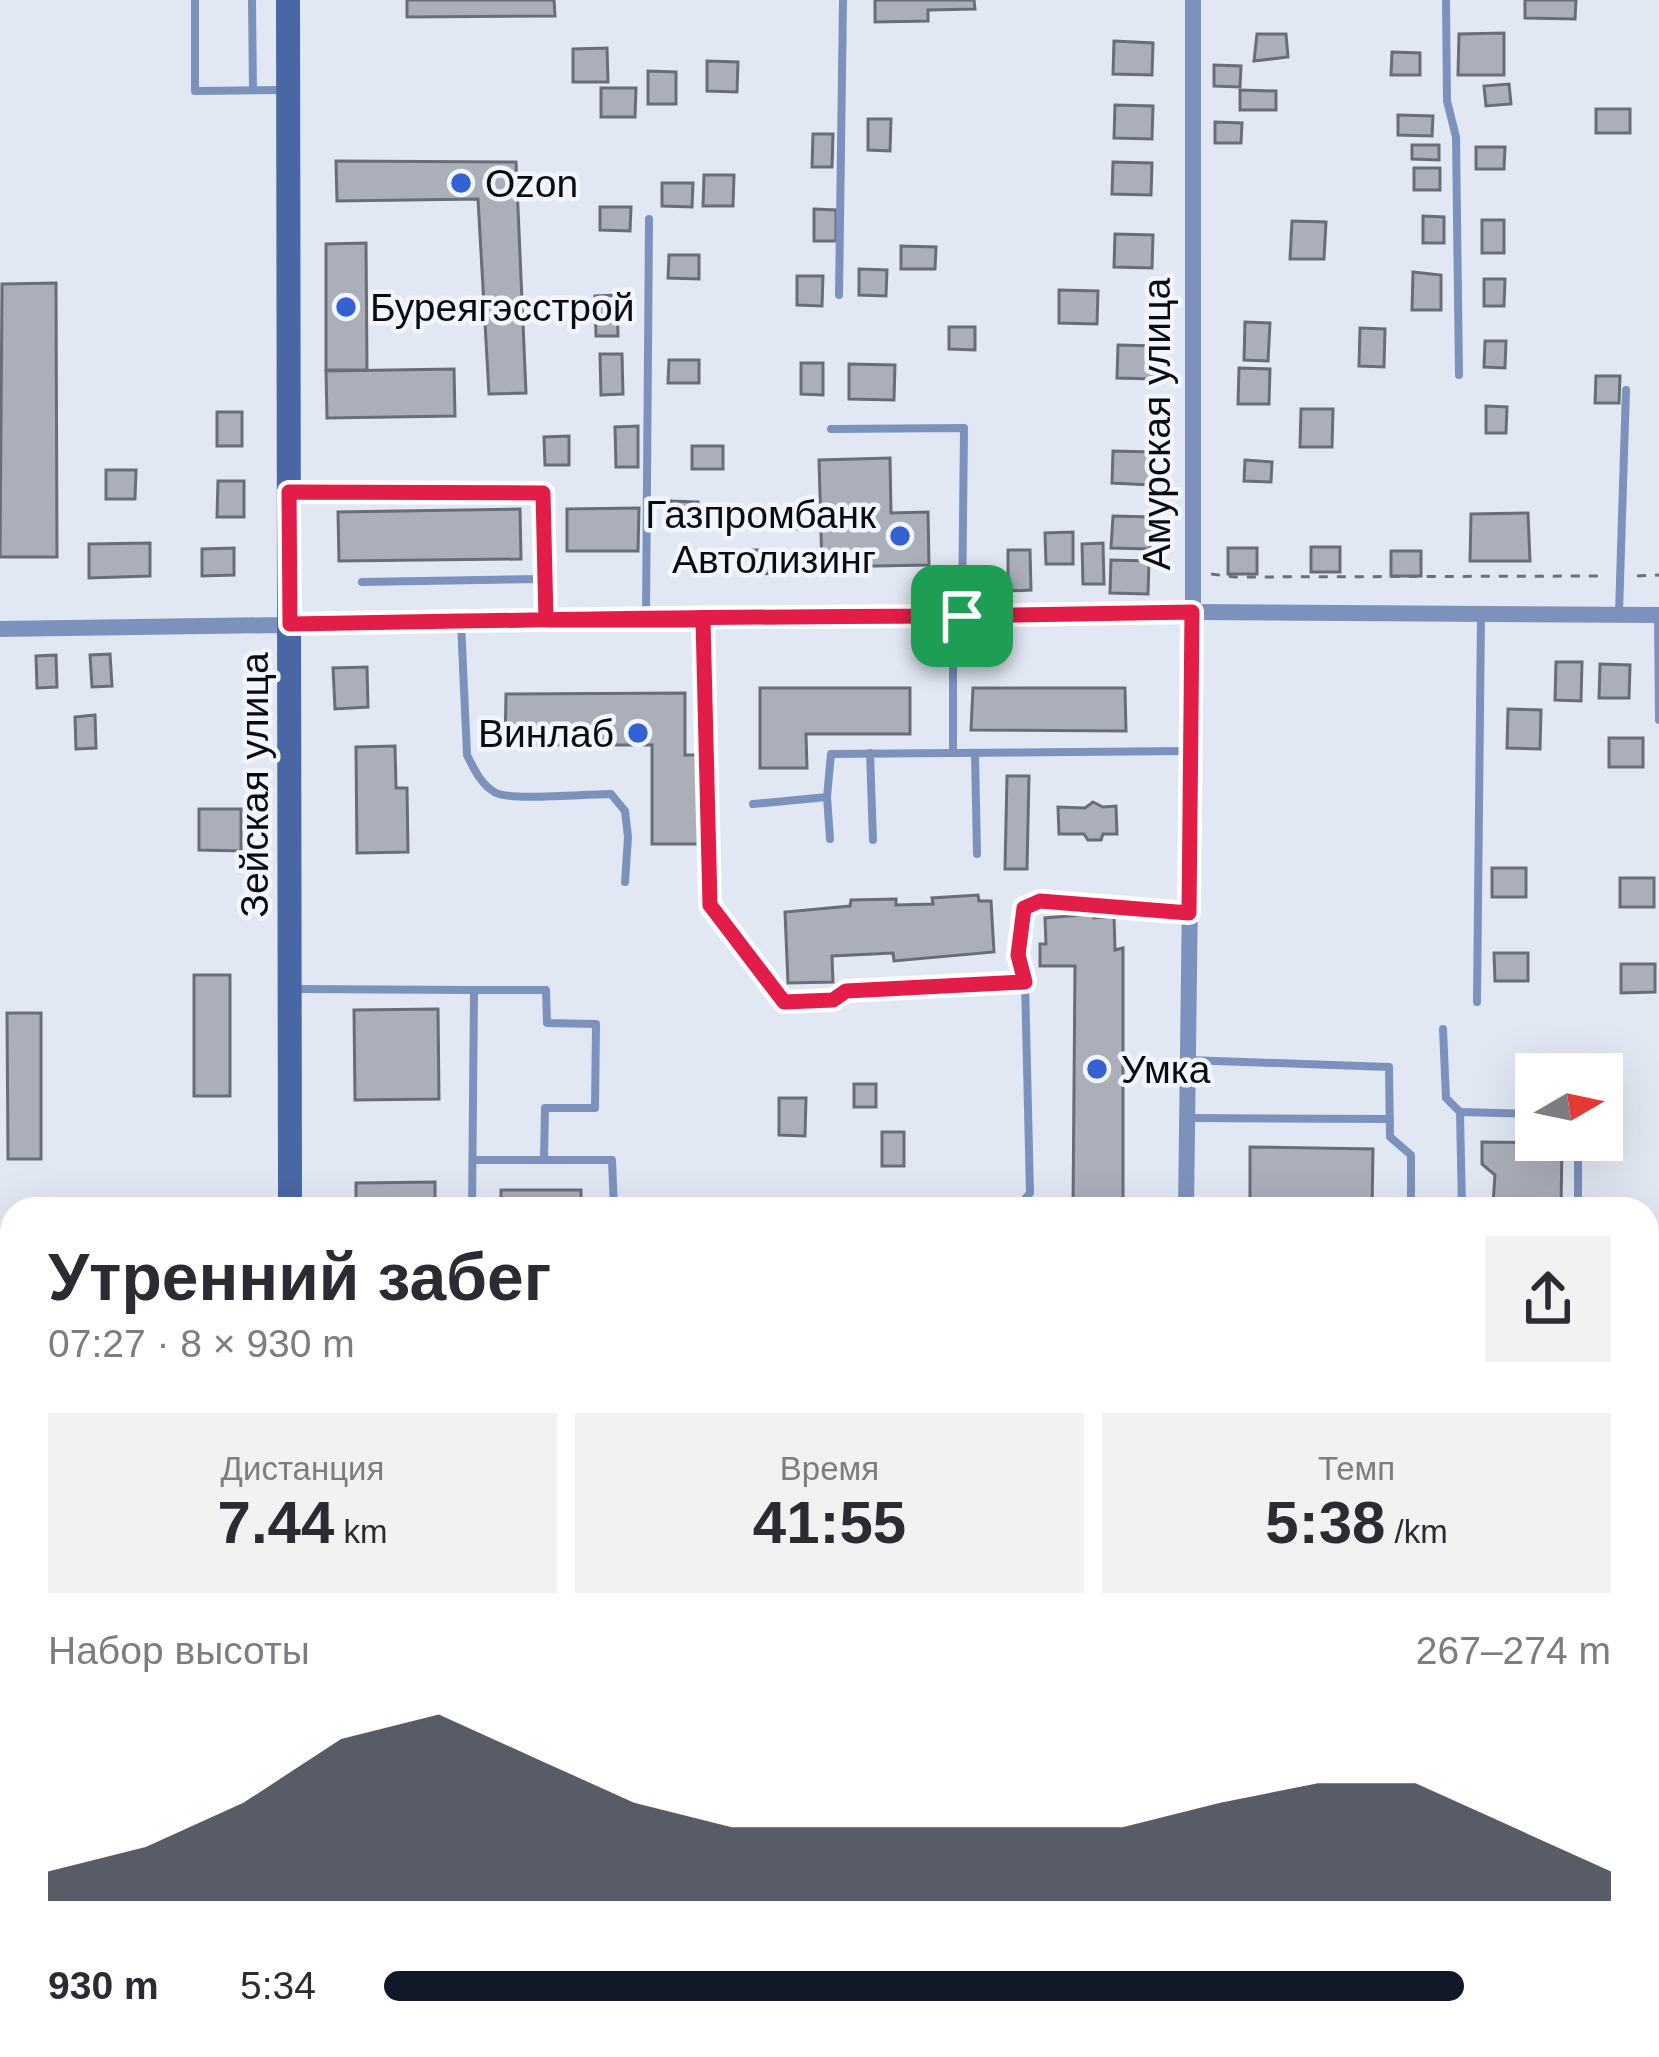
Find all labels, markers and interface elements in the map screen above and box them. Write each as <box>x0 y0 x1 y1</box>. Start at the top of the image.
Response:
place label: Ozon <box>485 162 578 205</box>
marker: Ozon <box>448 170 474 196</box>
street label: Амурская улица <box>1135 278 1178 570</box>
place label: Буреягэсстрой <box>370 286 634 329</box>
marker: Буреягэсстрой <box>333 294 359 320</box>
place label: Газпромбанк Автолизинг <box>645 493 877 581</box>
marker: Газпромбанк Автолизинг <box>887 523 913 549</box>
pin <box>911 565 1013 667</box>
icon: arrive <box>929 583 995 649</box>
street label: Зейская улица <box>233 652 276 918</box>
place label: Винлаб <box>478 712 614 755</box>
marker: Винлаб <box>625 720 651 746</box>
place label: Умка <box>1121 1048 1211 1091</box>
north arrow <box>1515 1053 1623 1161</box>
map controls <box>1515 1053 1623 1161</box>
marker: Умка <box>1084 1056 1110 1082</box>
button: share <box>1485 1236 1611 1362</box>
text: Утренний забег <box>48 1240 551 1314</box>
text: 07:27 · 8 × 930 m <box>48 1322 355 1365</box>
text: Дистанция <box>221 1450 384 1487</box>
text: Время <box>780 1450 879 1487</box>
text: Темп <box>1318 1450 1395 1487</box>
text: 7.44 <box>218 1489 334 1556</box>
text: 41:55 <box>753 1489 906 1556</box>
text: 5:38 <box>1265 1489 1385 1556</box>
text: km <box>334 1513 387 1550</box>
text: /km <box>1385 1513 1448 1550</box>
text: Набор высоты <box>48 1629 310 1672</box>
text: 267–274 m <box>1416 1629 1611 1672</box>
text: 930 m <box>48 1964 159 2007</box>
text: 5:34 <box>240 1964 316 2007</box>

